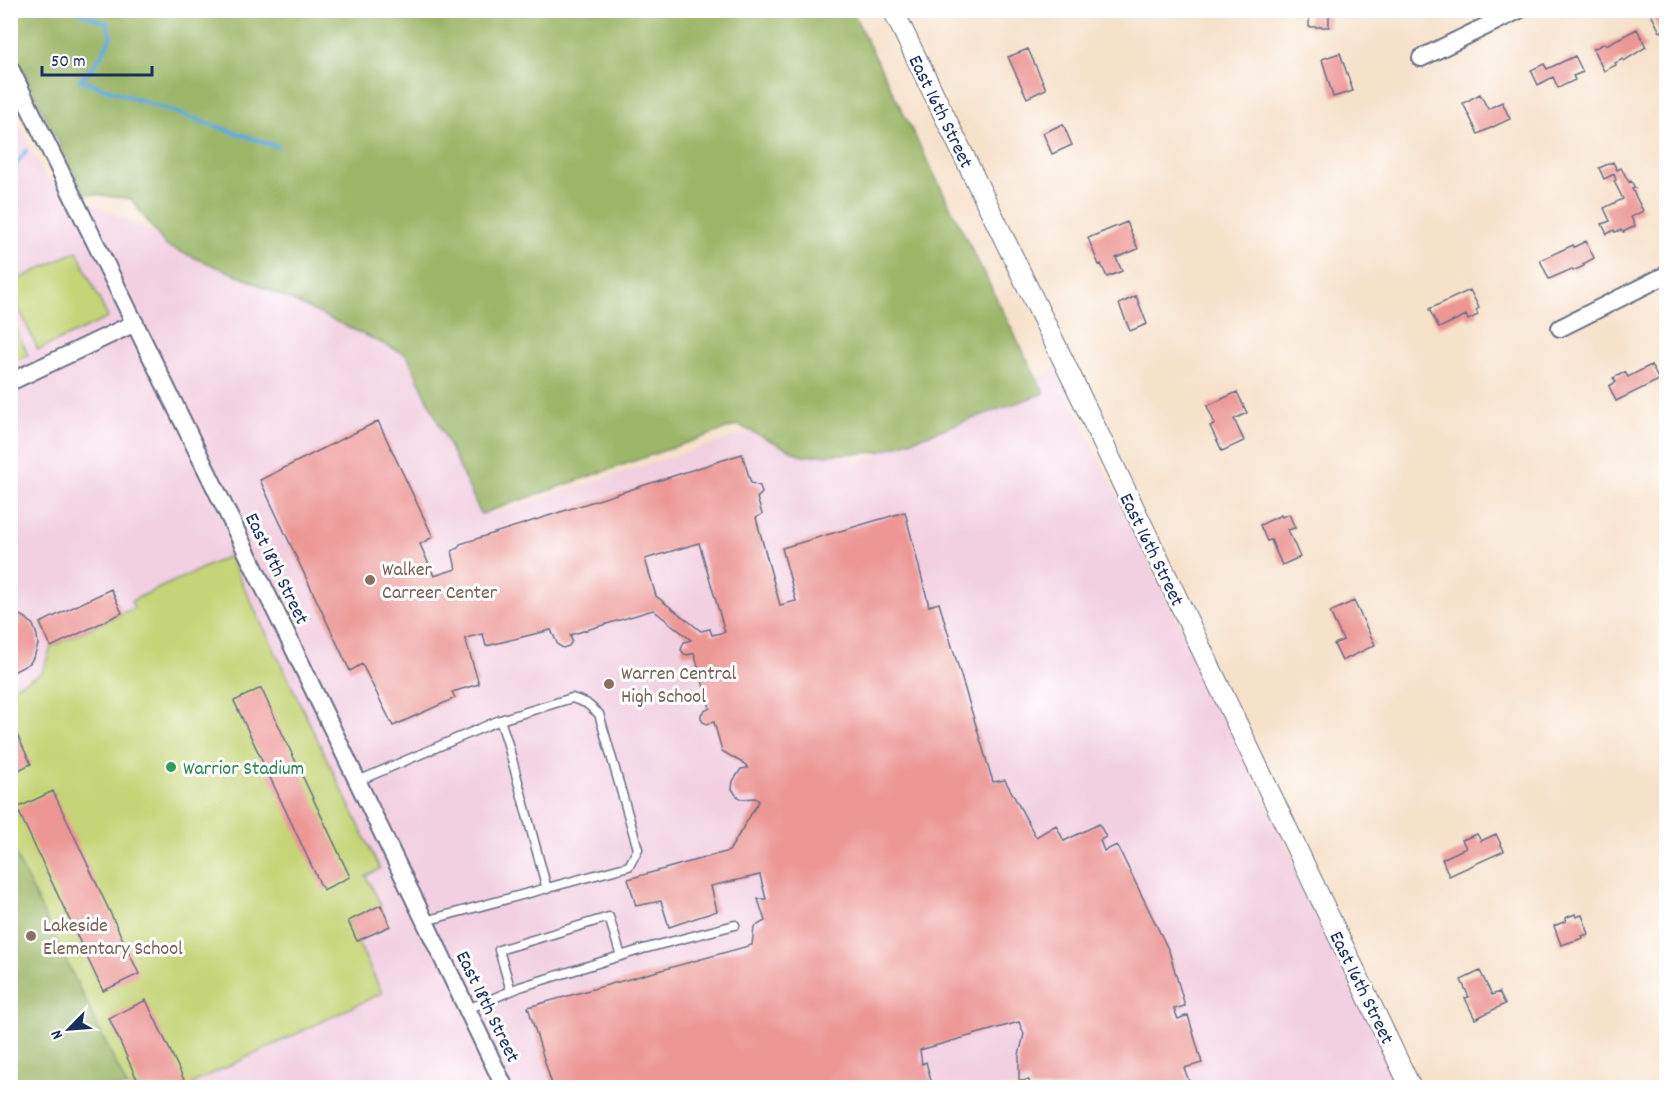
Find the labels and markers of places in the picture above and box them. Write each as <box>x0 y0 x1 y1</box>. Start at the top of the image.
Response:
place label: Walker Carreer Center <box>382 557 498 608</box>
marker: Walker Carreer Center <box>363 573 377 587</box>
place label: Warren Central High School <box>621 661 736 712</box>
marker: Warren Central High School <box>602 677 616 691</box>
place label: Warrior Stadium <box>183 756 304 784</box>
marker: Warrior Stadium <box>164 760 178 774</box>
place label: Lakeside Elementary School <box>43 913 183 964</box>
marker: Lakeside Elementary School <box>24 929 38 943</box>

